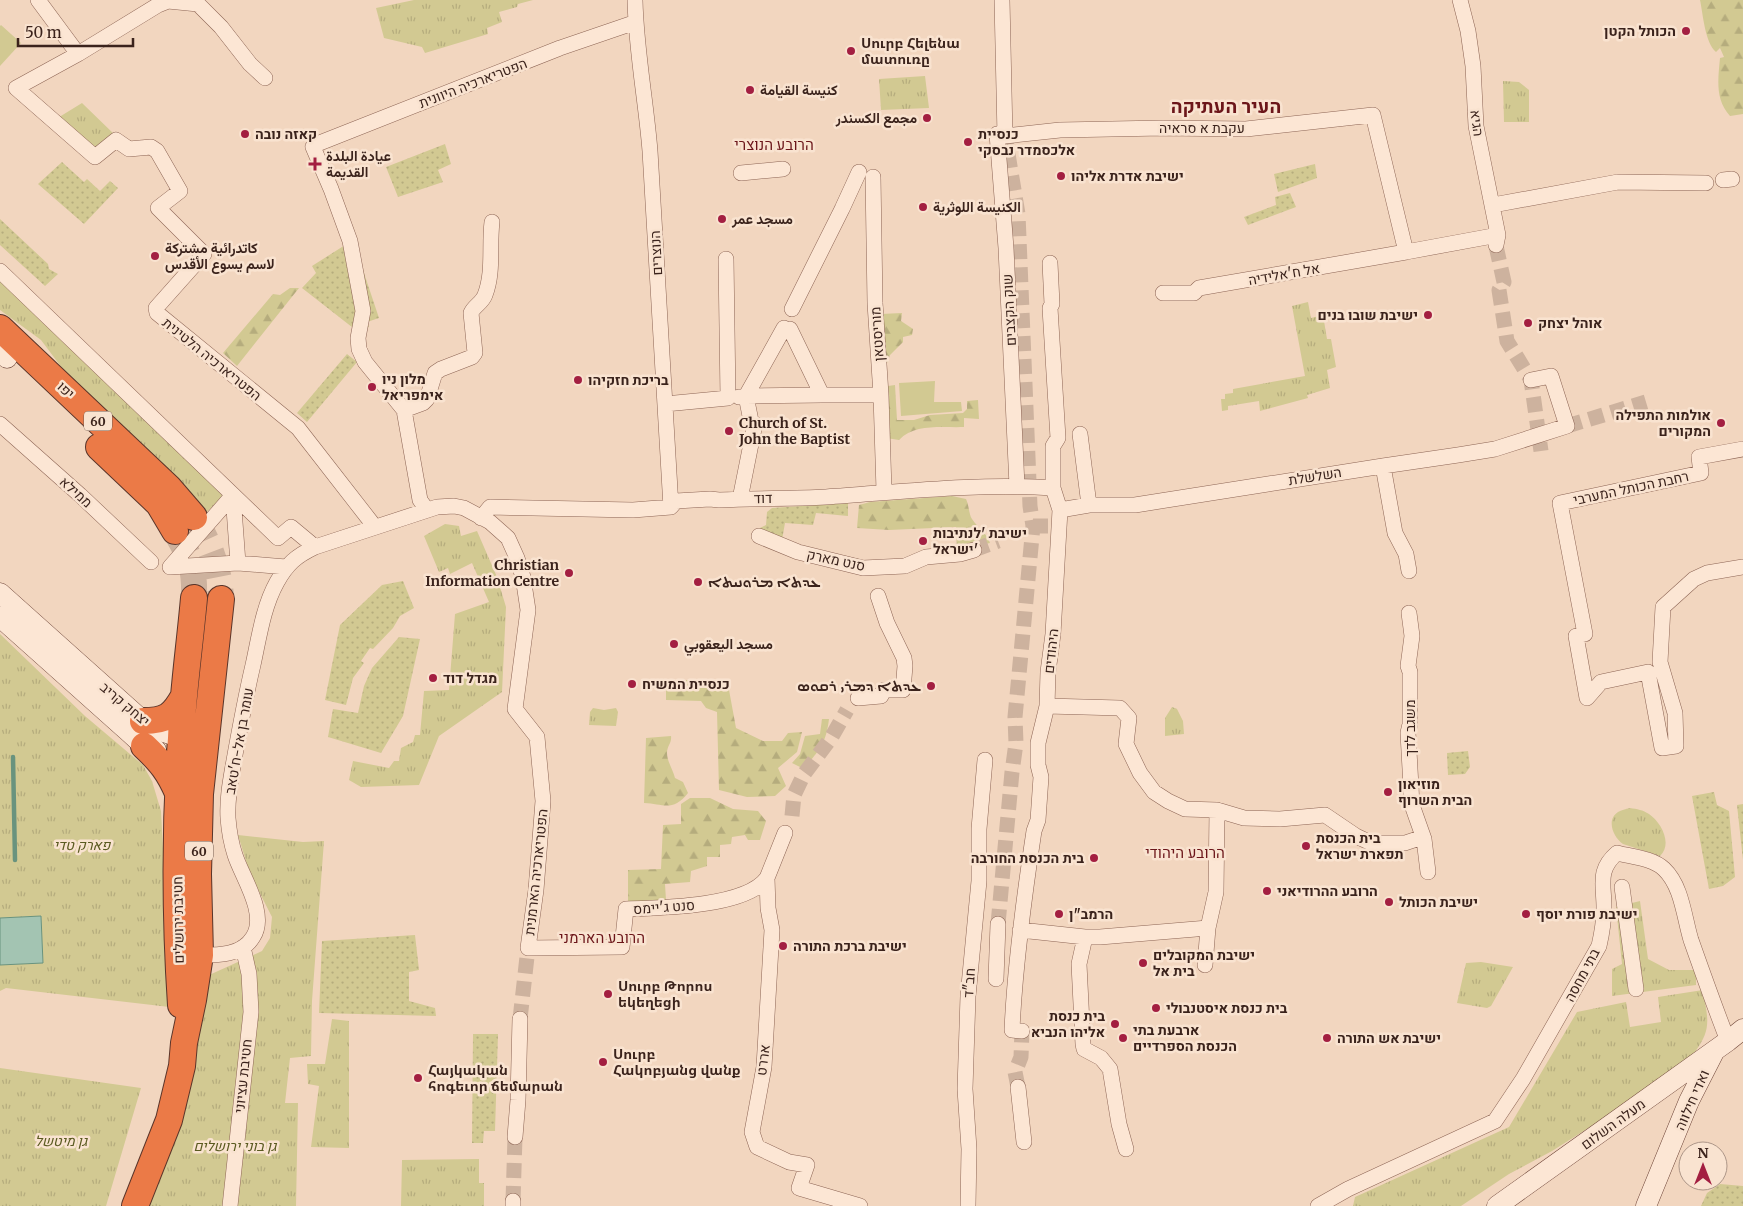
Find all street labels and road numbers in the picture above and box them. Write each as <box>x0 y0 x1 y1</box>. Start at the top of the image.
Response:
street label: הפטריארכיה היוונית <box>416 54 530 112</box>
street label: הגיא <box>1466 108 1488 138</box>
street label: עקבת א סראיה <box>1159 119 1245 137</box>
street label: הנוצרים <box>646 230 666 276</box>
street label: אל ח'אלידיה <box>1247 259 1321 289</box>
street label: שוק הקצבים <box>998 273 1020 347</box>
street label: מוריסטאן <box>866 306 888 362</box>
street label: הפטריארכיה הלטינית <box>159 314 265 404</box>
street label: יפו <box>54 378 78 402</box>
road number: 60 <box>84 412 112 431</box>
street label: השלשלת <box>1287 463 1343 489</box>
street label: רחבת הכותל המערבי <box>1572 467 1690 509</box>
street label: ממילא <box>56 473 96 511</box>
street label: דוד <box>753 489 773 507</box>
street label: סנט מארק <box>805 545 867 575</box>
street label: היהודים <box>1040 628 1062 674</box>
street label: יצחק קריב <box>96 678 154 730</box>
street label: עומר בן אל-ח'טאב <box>221 686 257 796</box>
street label: משגב לדך <box>1401 699 1419 757</box>
street label: הפטריארכיה הארמנית <box>520 808 552 936</box>
road number: 60 <box>185 841 213 860</box>
street label: חטיבת ירושלים <box>168 876 188 964</box>
street label: סנט ג'יימס <box>633 896 695 918</box>
street label: בתי מחסה <box>1560 945 1604 1005</box>
street label: חב"ד <box>959 967 979 999</box>
street label: חטיבת עציוני <box>230 1038 256 1114</box>
street label: אררט <box>752 1043 774 1077</box>
street label: ואדי חילווה <box>1671 1067 1713 1133</box>
street label: מעלה השלום <box>1577 1095 1649 1153</box>

